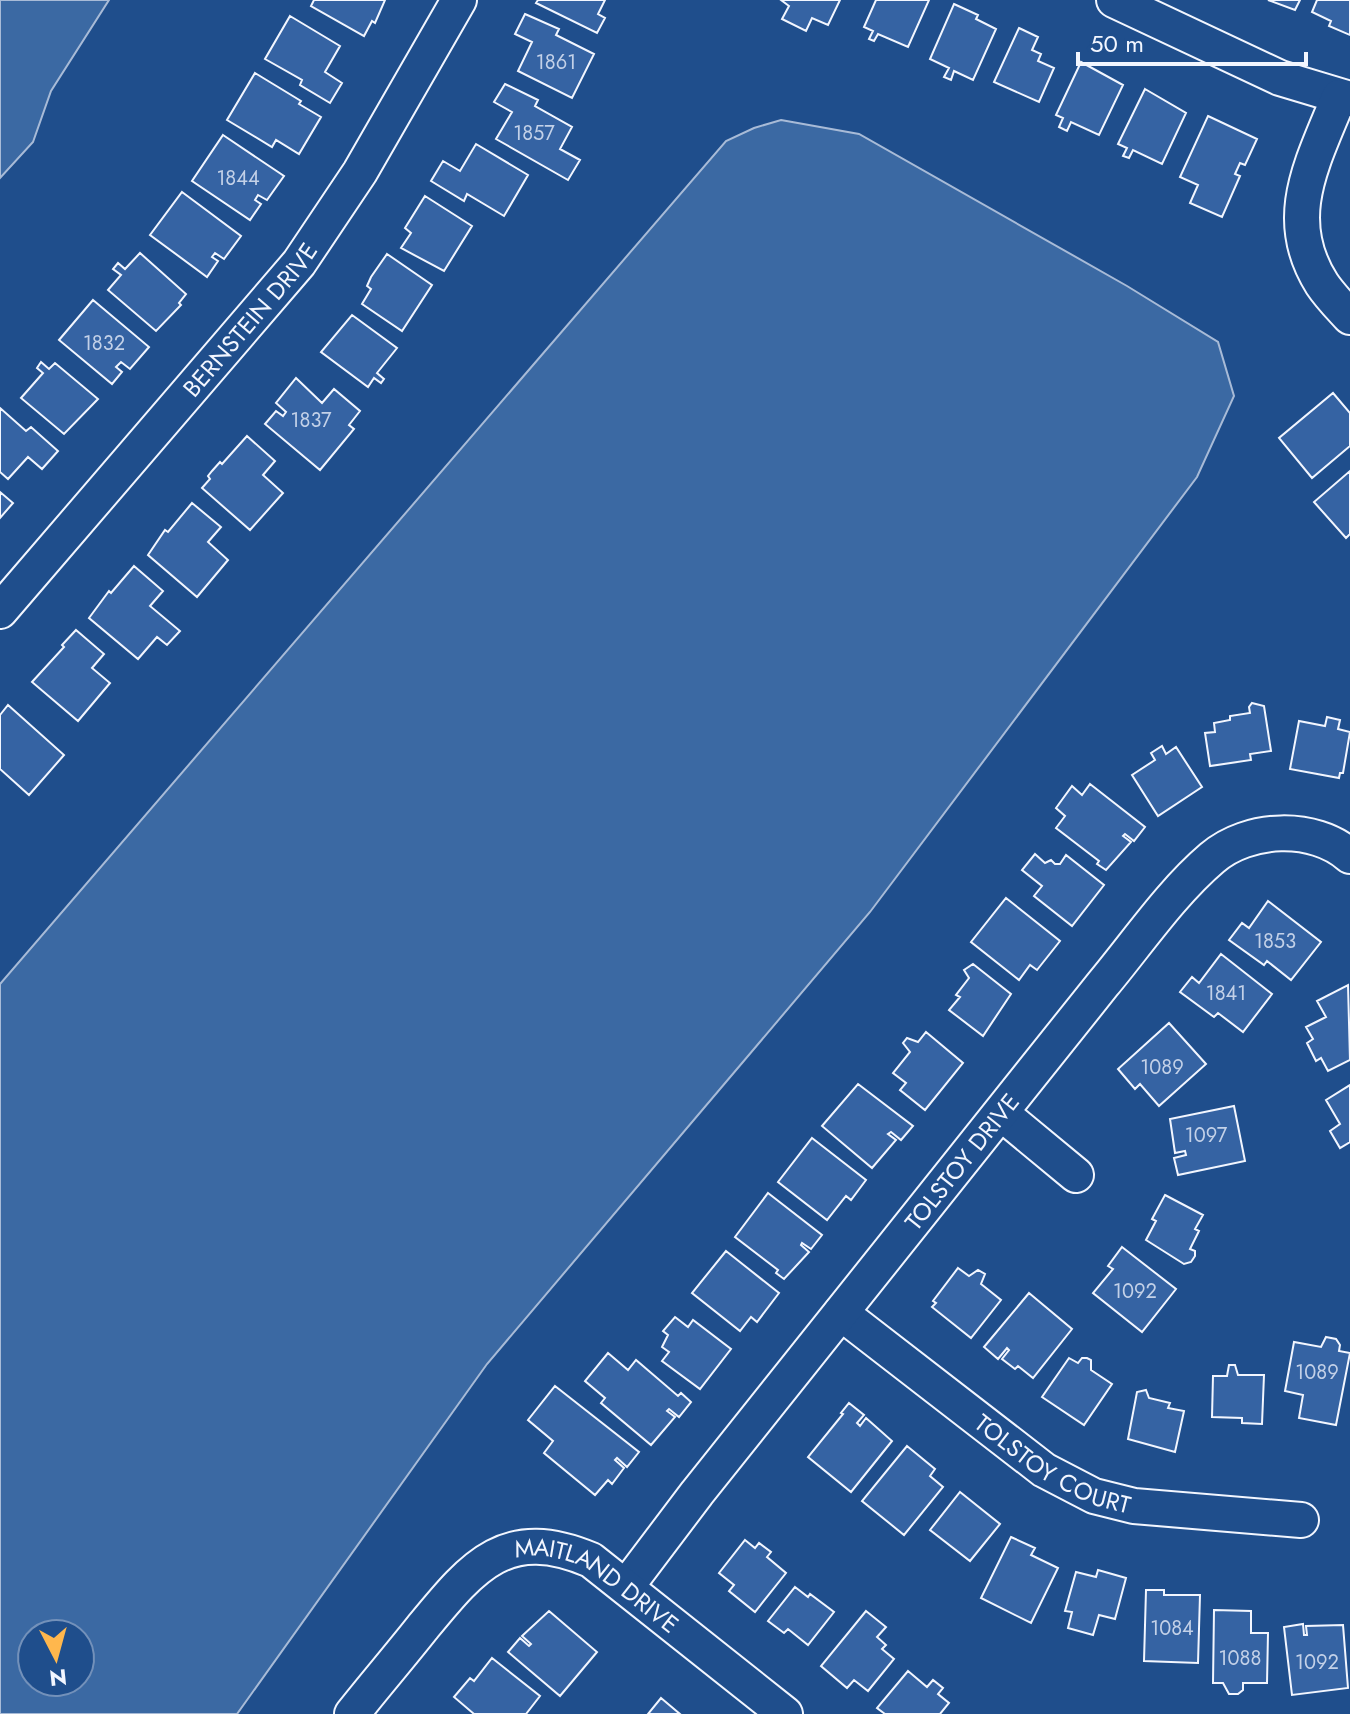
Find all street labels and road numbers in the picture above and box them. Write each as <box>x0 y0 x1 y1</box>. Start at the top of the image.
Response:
street label: BERNSTEIN DRIVE <box>174 235 326 404</box>
street label: TOLSTOY DRIVE <box>896 1085 1027 1237</box>
street label: TOLSTOY COURT <box>968 1405 1135 1522</box>
street label: MAITLAND DRIVE <box>512 1529 687 1641</box>

